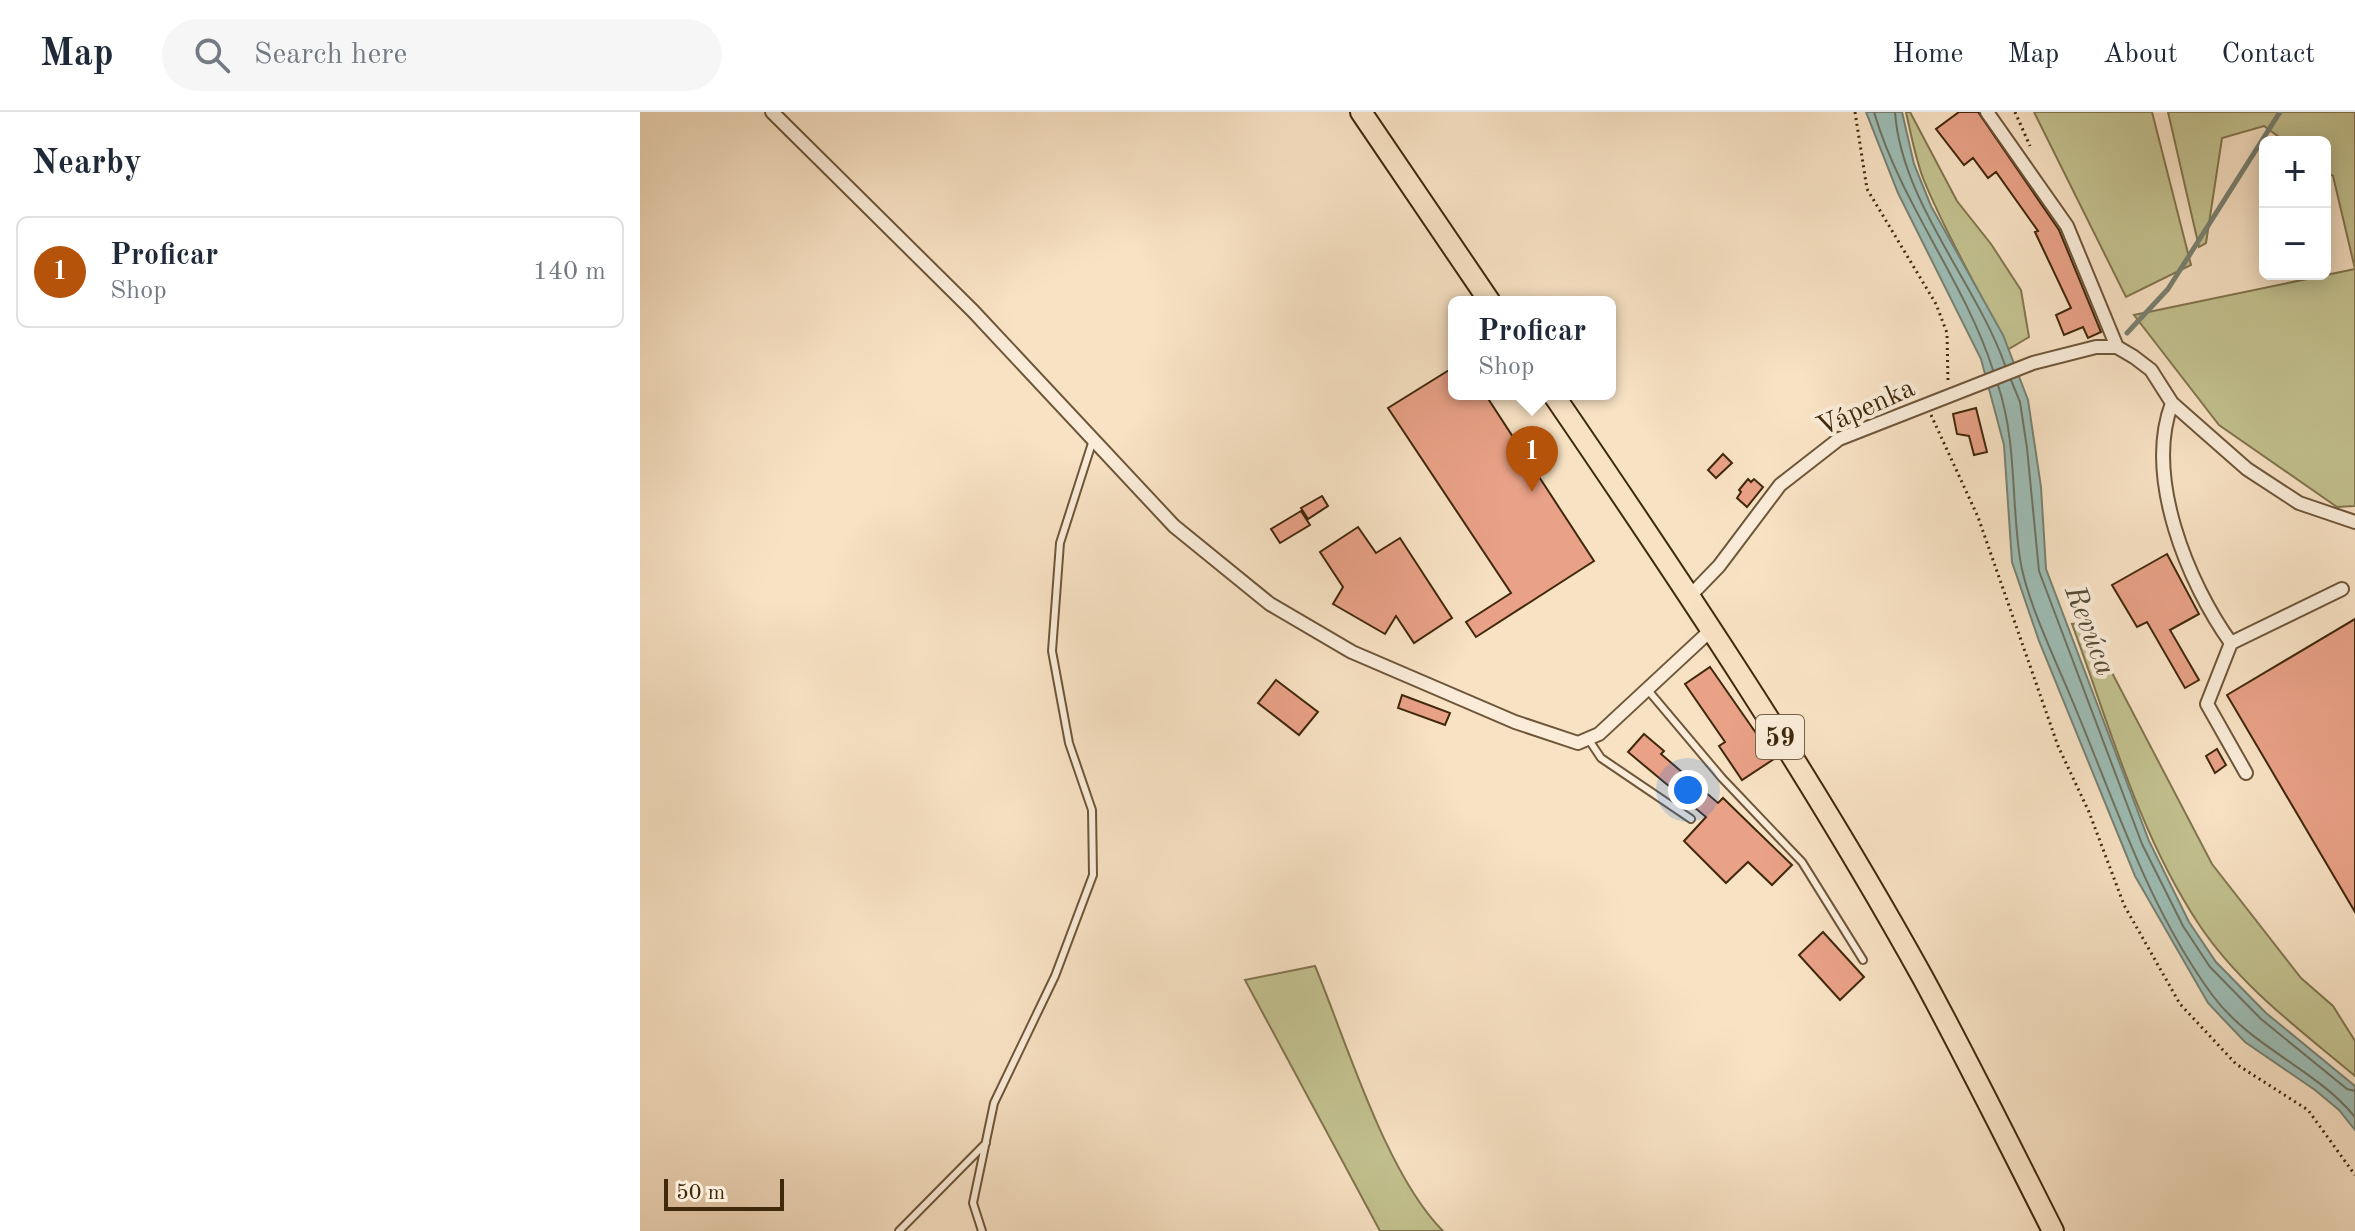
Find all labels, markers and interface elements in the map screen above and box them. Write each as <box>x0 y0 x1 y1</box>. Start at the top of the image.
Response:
search box <box>162 19 722 91</box>
icon: search <box>190 33 234 77</box>
text: Map <box>40 36 114 74</box>
text: Search here <box>254 40 407 70</box>
text: Home <box>1892 41 1963 69</box>
text: Map <box>2007 41 2059 69</box>
text: About <box>2103 41 2178 69</box>
text: Contact <box>2222 41 2315 69</box>
map controls <box>2259 136 2331 280</box>
button: + <box>2259 136 2331 208</box>
text: Nearby <box>32 147 142 181</box>
button: − <box>2259 208 2331 280</box>
text: Proficar <box>110 241 218 271</box>
text: 1 <box>52 259 68 285</box>
text: 140 m <box>533 259 606 285</box>
text: Shop <box>110 278 167 304</box>
popup <box>1448 296 1616 400</box>
text: Proficar <box>1478 317 1586 347</box>
text: Shop <box>1478 354 1534 380</box>
street label: Vápenka <box>1813 375 1920 443</box>
pin: 1 <box>1506 426 1558 492</box>
water label: Revúca <box>2058 581 2120 680</box>
road number: 59 <box>1756 715 1804 759</box>
your location <box>1668 770 1708 810</box>
scale bar <box>664 1175 784 1211</box>
text: 50 m <box>676 1182 725 1204</box>

